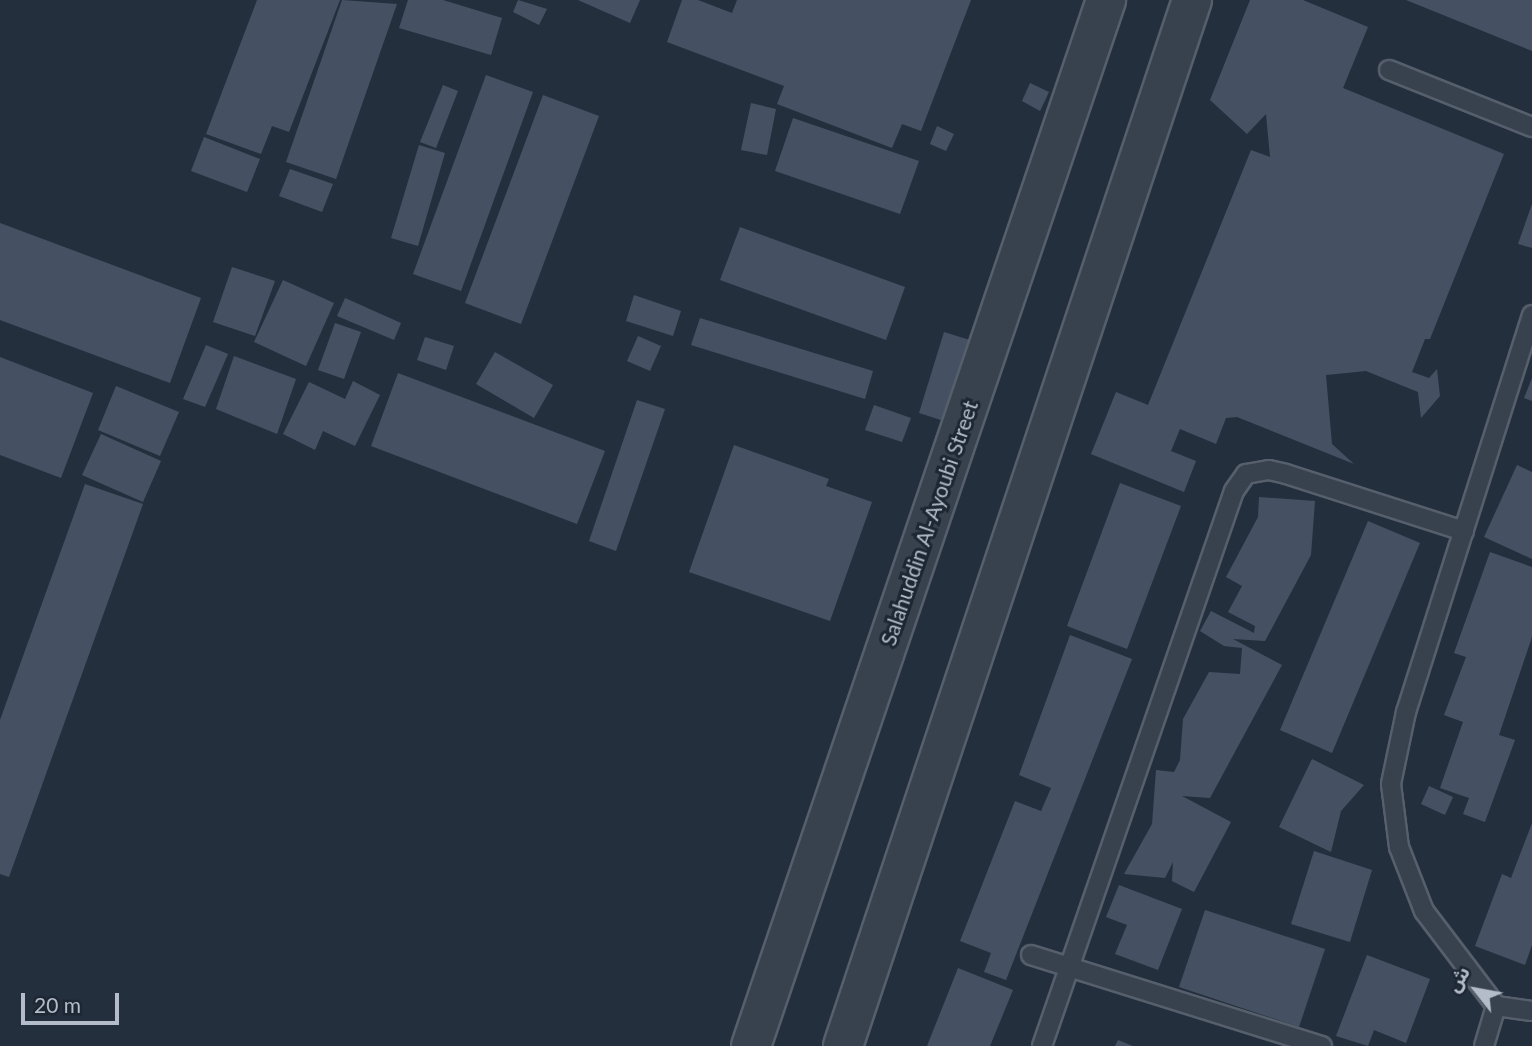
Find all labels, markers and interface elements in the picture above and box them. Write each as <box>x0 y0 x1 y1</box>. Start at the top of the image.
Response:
street label: Salahuddin Al-Ayoubi Street <box>875 397 983 649</box>
north arrow <box>1441 955 1511 1025</box>
text: ش <box>1441 962 1474 996</box>
scale bar <box>24 979 122 1023</box>
text: 20 m <box>34 992 81 1017</box>

